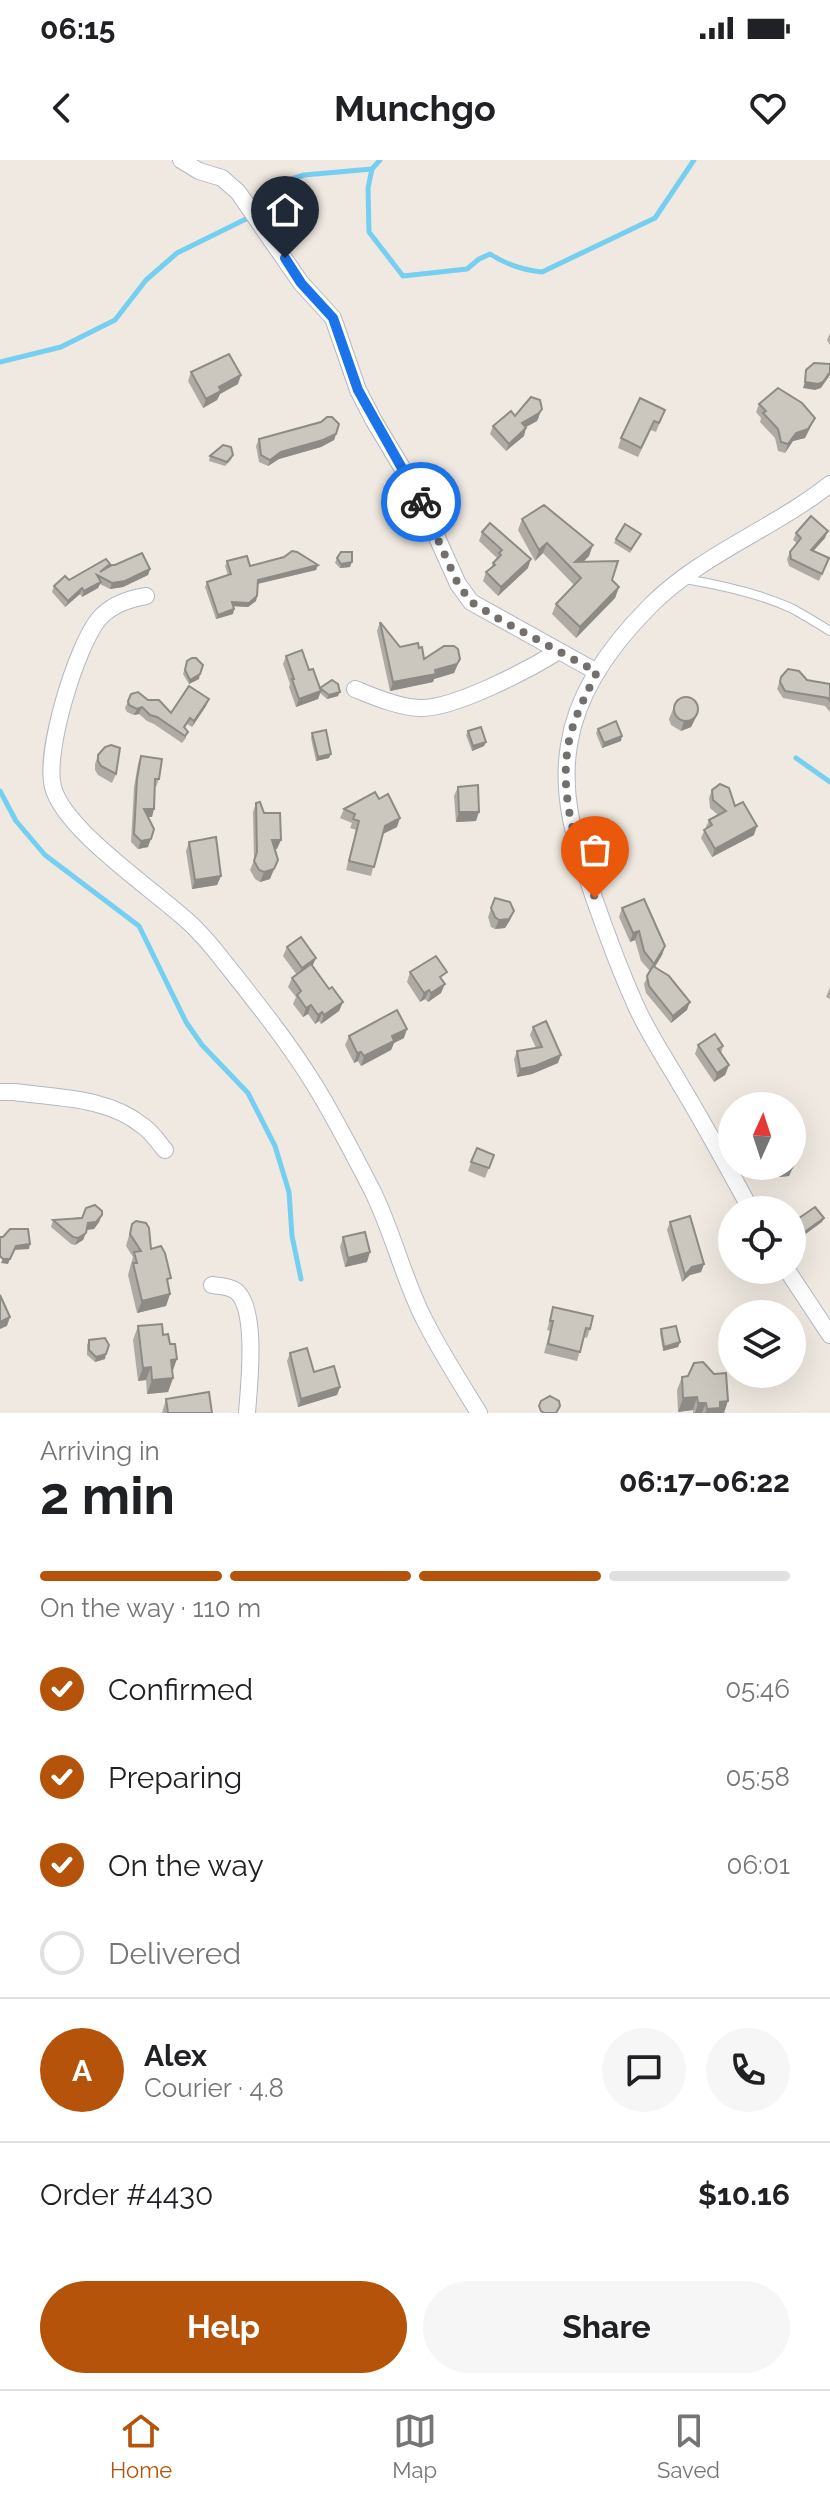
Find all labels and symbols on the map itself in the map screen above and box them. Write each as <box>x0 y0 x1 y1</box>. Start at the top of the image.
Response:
pin <box>251 176 319 258</box>
courier <box>381 462 461 542</box>
pin <box>561 816 629 898</box>
north arrow <box>718 1092 806 1180</box>

